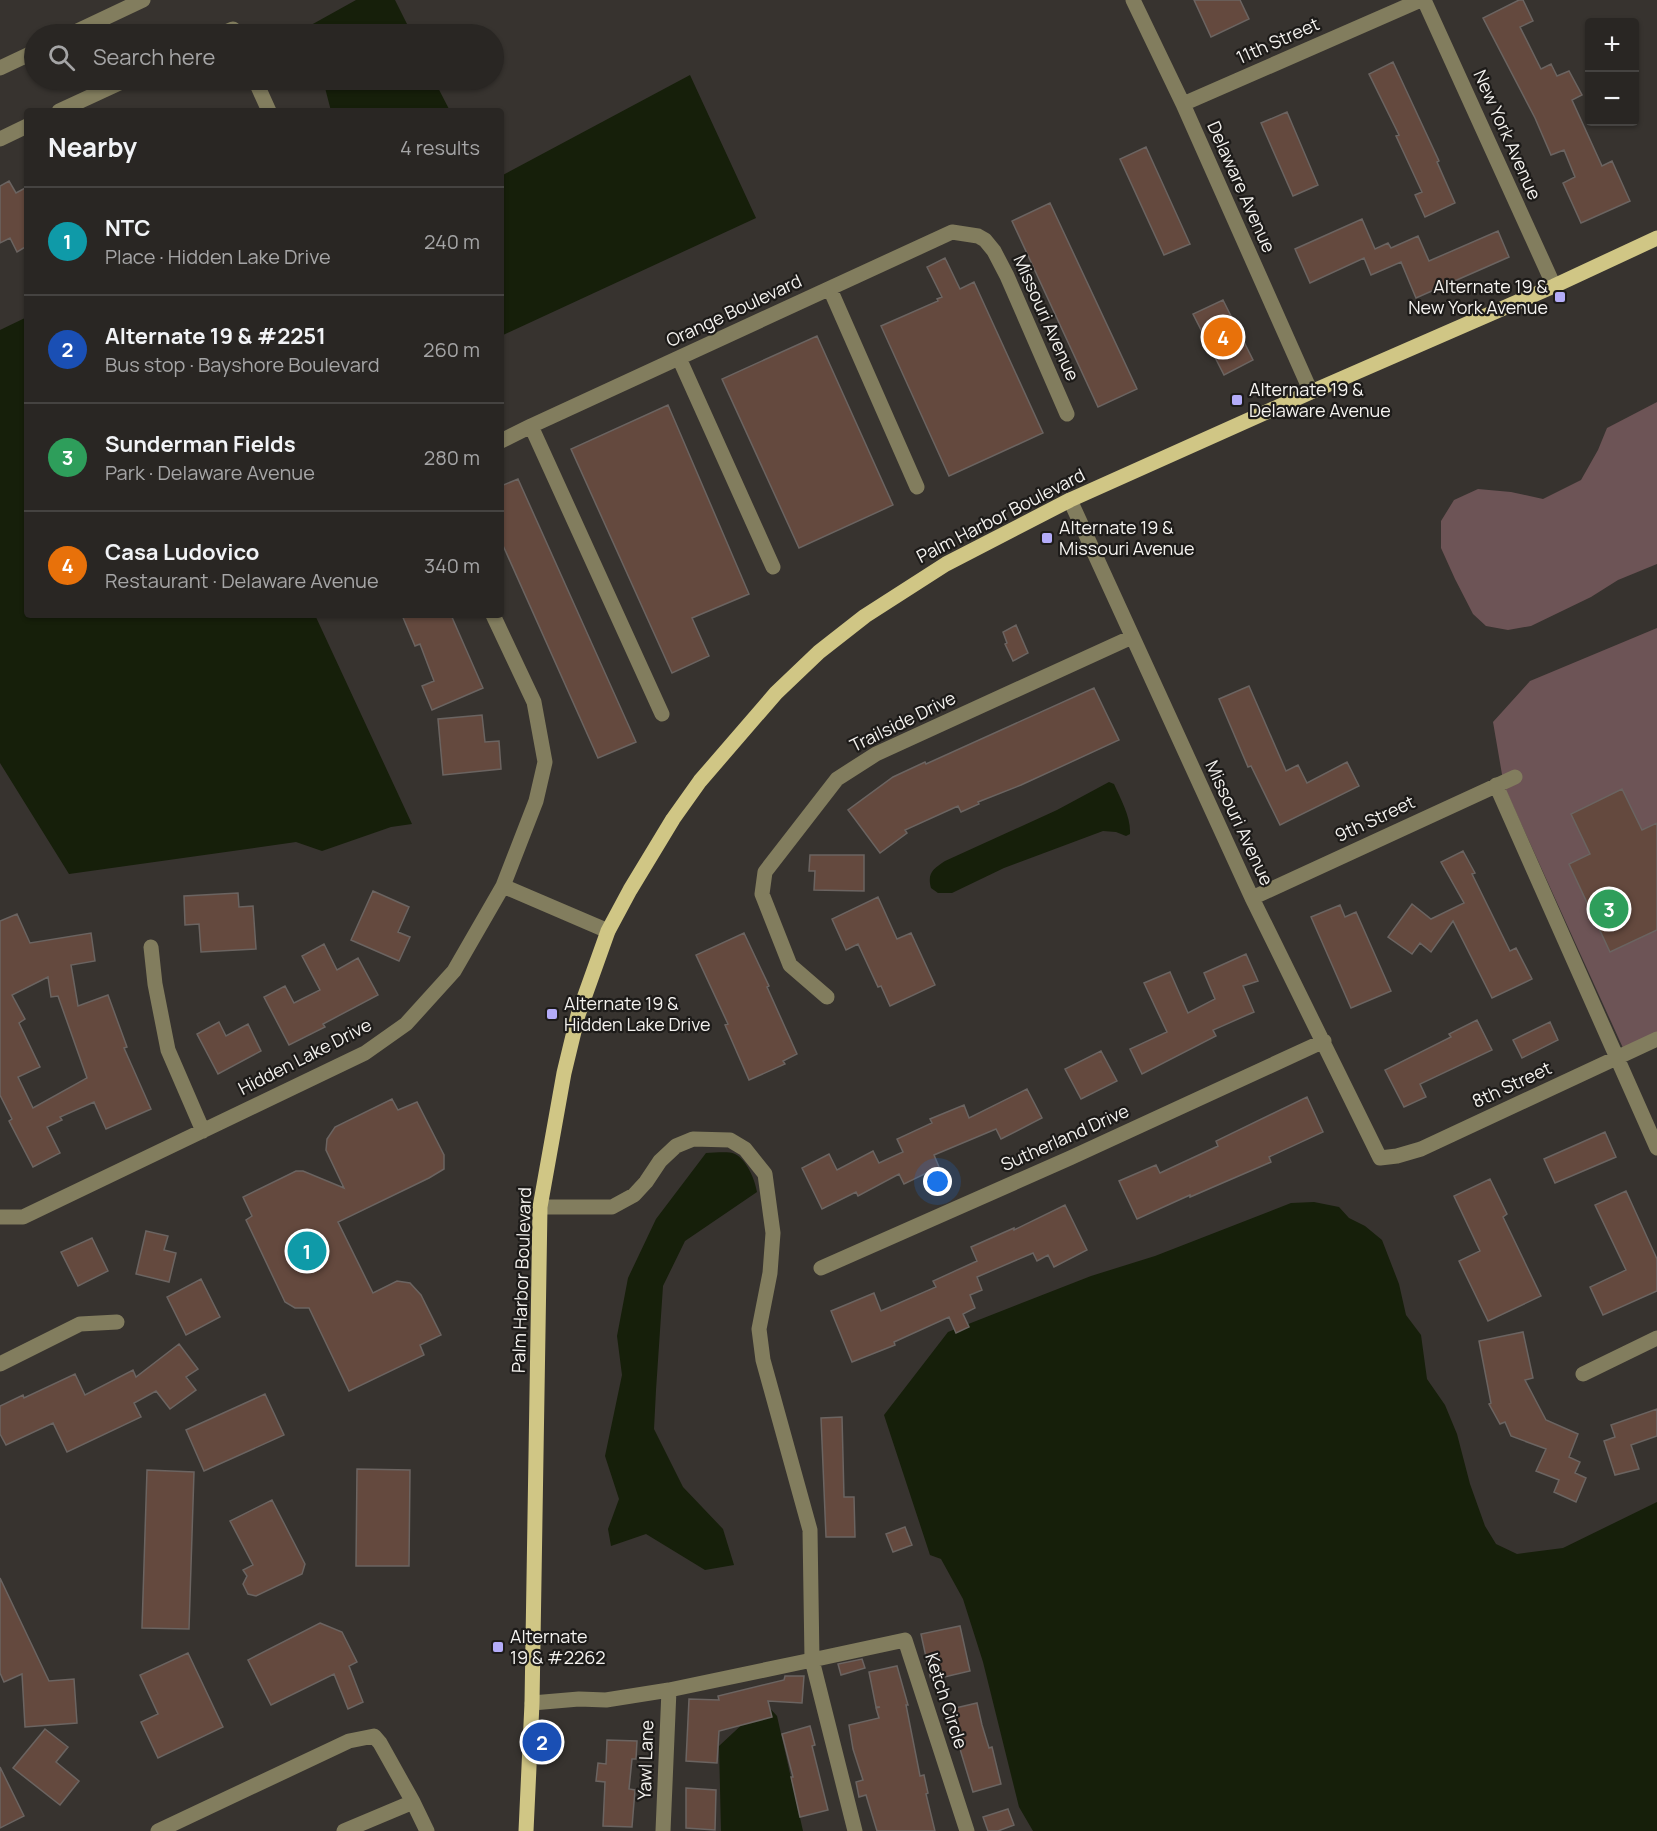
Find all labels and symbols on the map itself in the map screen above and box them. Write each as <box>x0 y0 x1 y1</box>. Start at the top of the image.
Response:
street label: 11th Street <box>1232 11 1323 69</box>
street label: New York Avenue <box>1469 66 1547 203</box>
street label: Delaware Avenue <box>1202 117 1282 256</box>
street label: Missouri Avenue <box>1008 251 1085 384</box>
street label: Orange Boulevard <box>662 268 805 352</box>
place label: Alternate 19 & New York Avenue <box>1408 274 1548 319</box>
marker: Alternate 19 & New York Avenue <box>1553 290 1567 304</box>
pin: 4 <box>1204 314 1242 360</box>
place label: Alternate 19 & Delaware Avenue <box>1249 377 1391 422</box>
marker: Alternate 19 & Delaware Avenue <box>1230 393 1244 407</box>
street label: Palm Harbor Boulevard <box>912 462 1089 568</box>
place label: Alternate 19 & Missouri Avenue <box>1059 515 1195 560</box>
marker: Alternate 19 & Missouri Avenue <box>1040 531 1054 545</box>
street label: Trailside Drive <box>846 685 959 757</box>
street label: Missouri Avenue <box>1200 756 1279 889</box>
street label: 9th Street <box>1331 789 1418 847</box>
pin: 3 <box>1590 886 1628 932</box>
place label: Alternate 19 & Hidden Lake Drive <box>564 991 711 1036</box>
marker: Alternate 19 & Hidden Lake Drive <box>545 1007 559 1021</box>
street label: Hidden Lake Drive <box>234 1012 375 1100</box>
street label: 8th Street <box>1468 1055 1555 1113</box>
street label: Sutherland Drive <box>997 1098 1132 1176</box>
your location <box>923 1167 952 1196</box>
street label: Palm Harbor Boulevard <box>506 1187 536 1373</box>
pin: 1 <box>288 1228 326 1274</box>
place label: Alternate 19 & #2262 <box>510 1624 606 1669</box>
marker: Alternate 19 & #2262 <box>491 1640 505 1654</box>
street label: Ketch Circle <box>920 1650 974 1752</box>
street label: Yawl Lane <box>632 1719 658 1800</box>
pin: 2 <box>522 1720 562 1764</box>

